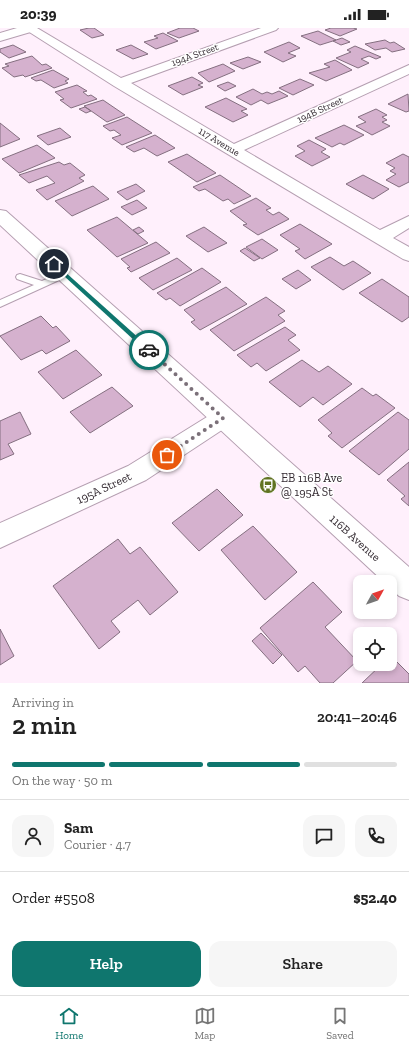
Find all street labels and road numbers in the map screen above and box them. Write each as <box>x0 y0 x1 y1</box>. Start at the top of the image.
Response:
street label: 194A Street <box>170 41 220 69</box>
street label: 194B Street <box>295 94 345 126</box>
street label: 117 Avenue <box>196 125 242 159</box>
street label: 195A Street <box>74 469 134 507</box>
street label: 116B Avenue <box>327 512 383 565</box>

